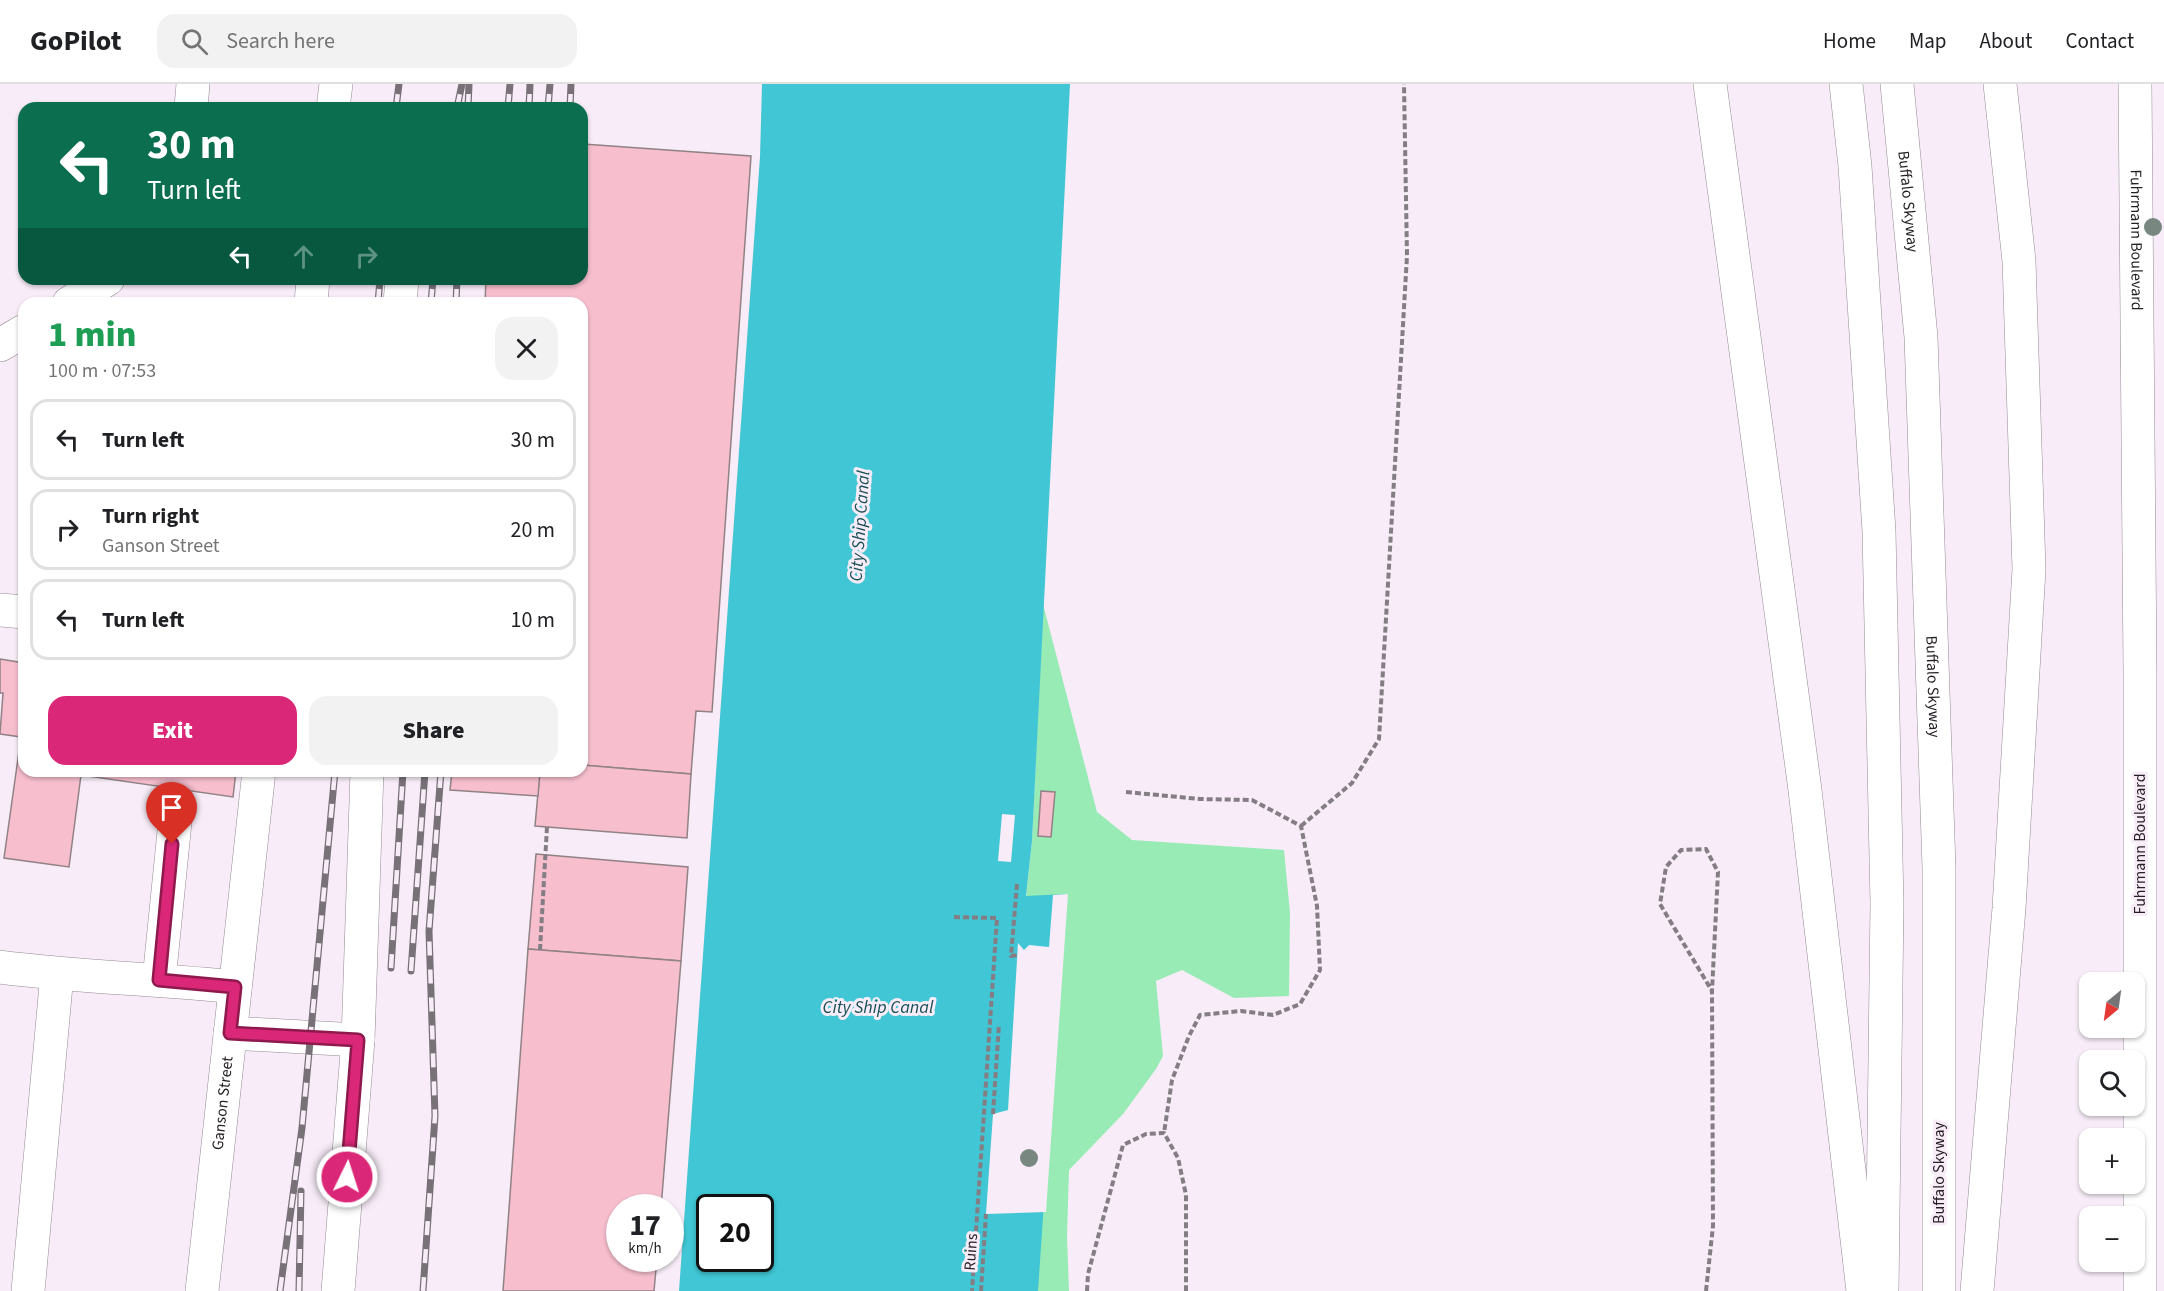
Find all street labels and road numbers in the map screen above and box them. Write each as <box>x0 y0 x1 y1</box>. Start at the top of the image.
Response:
street label: Buffalo Skyway <box>1892 150 1924 254</box>
street label: Fuhrmann Boulevard <box>2125 169 2148 311</box>
street label: Buffalo Skyway <box>1920 635 1946 739</box>
street label: Fuhrmann Boulevard <box>2129 773 2151 915</box>
street label: Ganson Street <box>207 1055 239 1151</box>
street label: Buffalo Skyway <box>1928 1122 1950 1224</box>
street label: Ruins <box>959 1232 983 1271</box>

